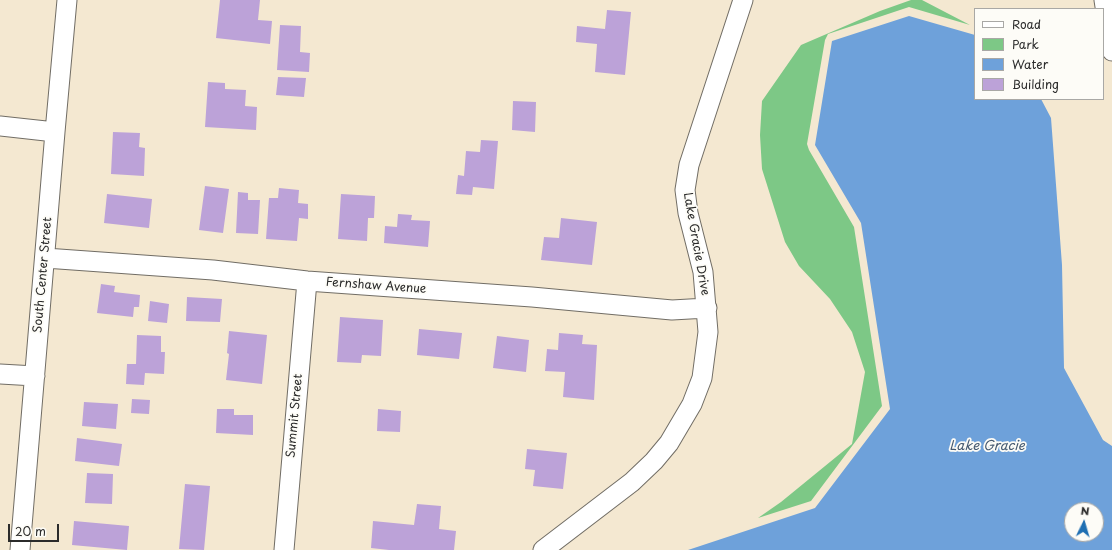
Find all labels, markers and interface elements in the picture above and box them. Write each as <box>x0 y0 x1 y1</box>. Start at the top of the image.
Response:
legend <box>974 8 1104 100</box>
text: Road <box>1012 15 1041 33</box>
text: Park <box>1012 35 1039 53</box>
text: Water <box>1012 55 1048 73</box>
text: Building <box>1012 75 1059 93</box>
street label: Lake Gracie Drive <box>680 191 712 297</box>
street label: South Center Street <box>31 216 55 334</box>
street label: Fernshaw Avenue <box>325 275 427 297</box>
street label: Summit Street <box>284 373 306 459</box>
water label: Lake Gracie <box>949 438 1025 454</box>
north arrow <box>1064 502 1104 542</box>
text: N <box>1080 502 1090 519</box>
scale bar <box>10 516 61 542</box>
text: 20 m <box>15 522 46 540</box>

